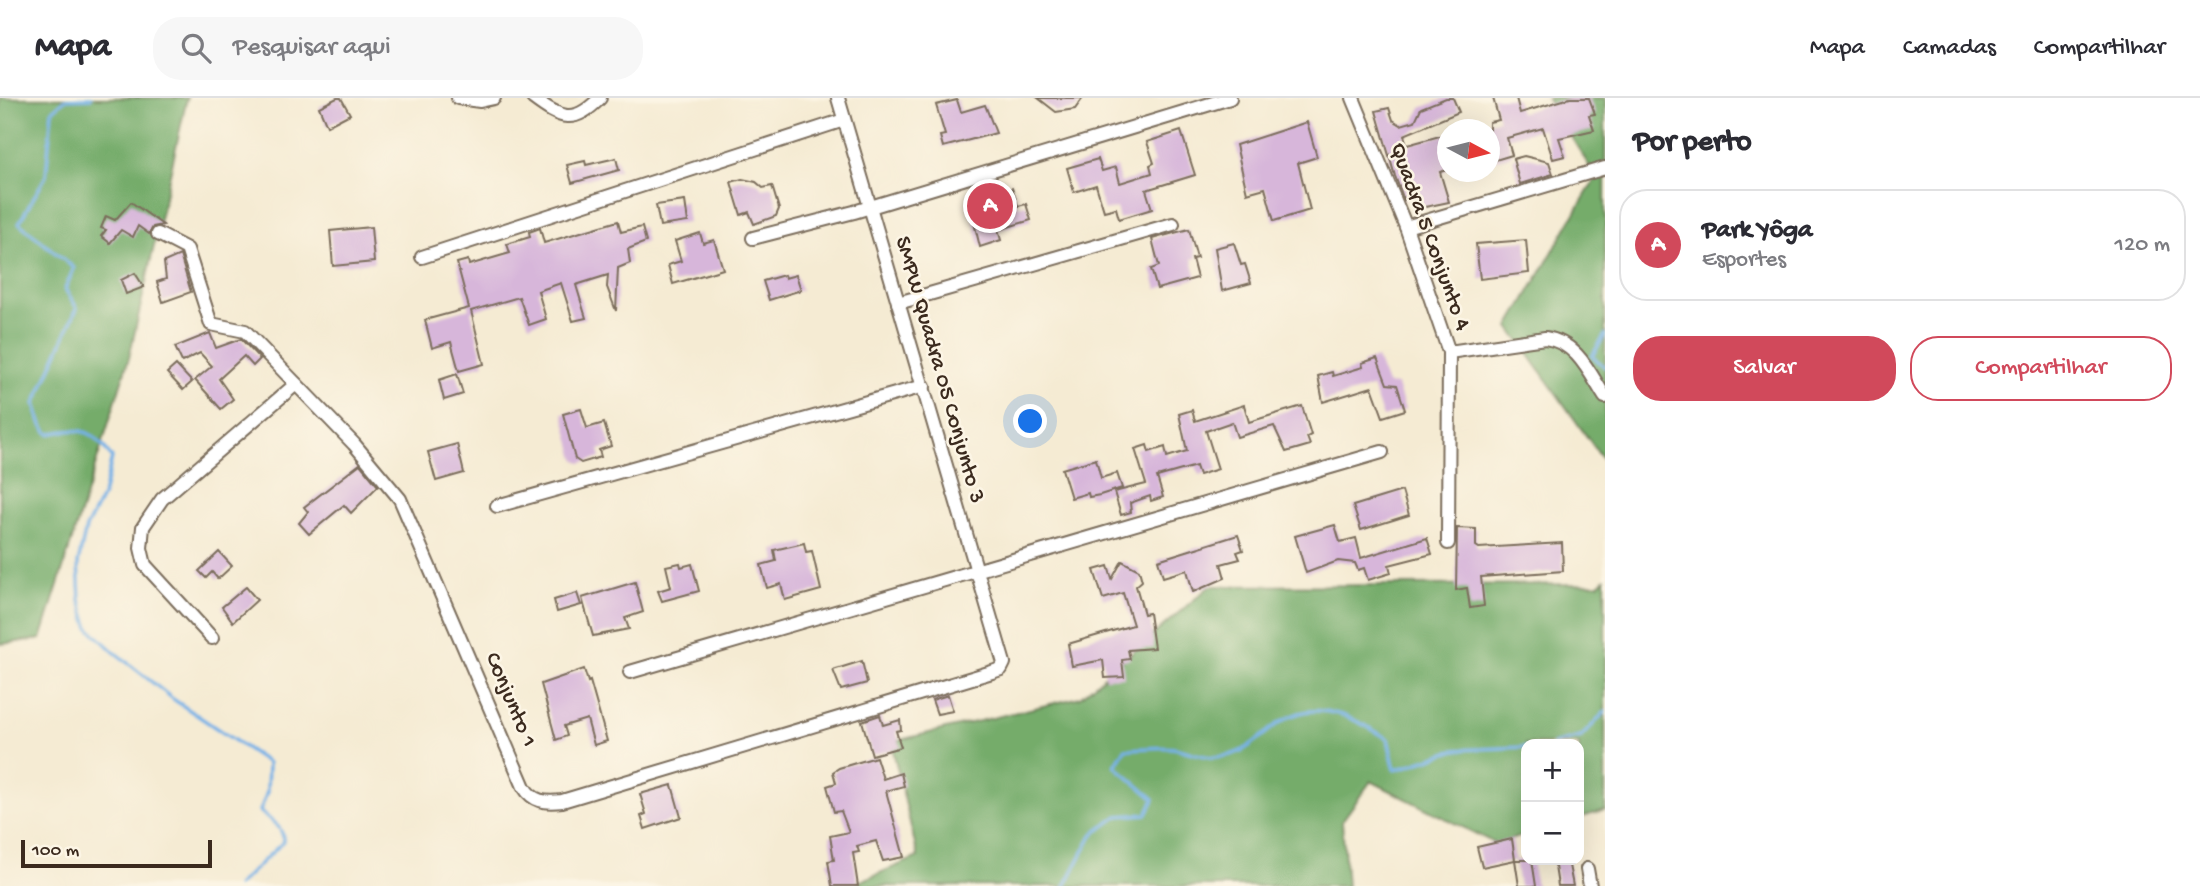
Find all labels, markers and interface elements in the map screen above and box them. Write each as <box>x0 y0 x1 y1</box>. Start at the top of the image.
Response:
search box <box>153 17 643 80</box>
text: Mapa <box>35 29 111 67</box>
icon: search <box>177 29 215 67</box>
text: Pesquisar aqui <box>233 33 391 64</box>
text: Mapa <box>1810 34 1865 63</box>
text: Camadas <box>1903 34 1996 63</box>
text: Compartilhar <box>2034 34 2165 63</box>
north arrow <box>1437 119 1500 182</box>
text: Por perto <box>1633 126 1752 161</box>
street label: Quadra 5 Conjunto 4 <box>1382 139 1476 335</box>
pin: A <box>967 180 1013 232</box>
text: Park Yôga <box>1702 216 1813 247</box>
text: A <box>1651 232 1665 259</box>
text: 120 m <box>2115 232 2170 259</box>
street label: SMPW Quadra 05 Conjunto 3 <box>888 234 990 506</box>
text: Esportes <box>1702 247 1786 274</box>
button: Salvar <box>1633 336 1896 401</box>
button: Compartilhar <box>1910 336 2172 401</box>
your location <box>1013 404 1047 438</box>
street label: Conjunto 1 <box>478 649 542 751</box>
map controls <box>1521 739 1584 865</box>
button: + <box>1521 739 1584 802</box>
button: − <box>1521 802 1584 865</box>
scale bar <box>21 837 212 869</box>
text: 100 m <box>32 840 79 863</box>

